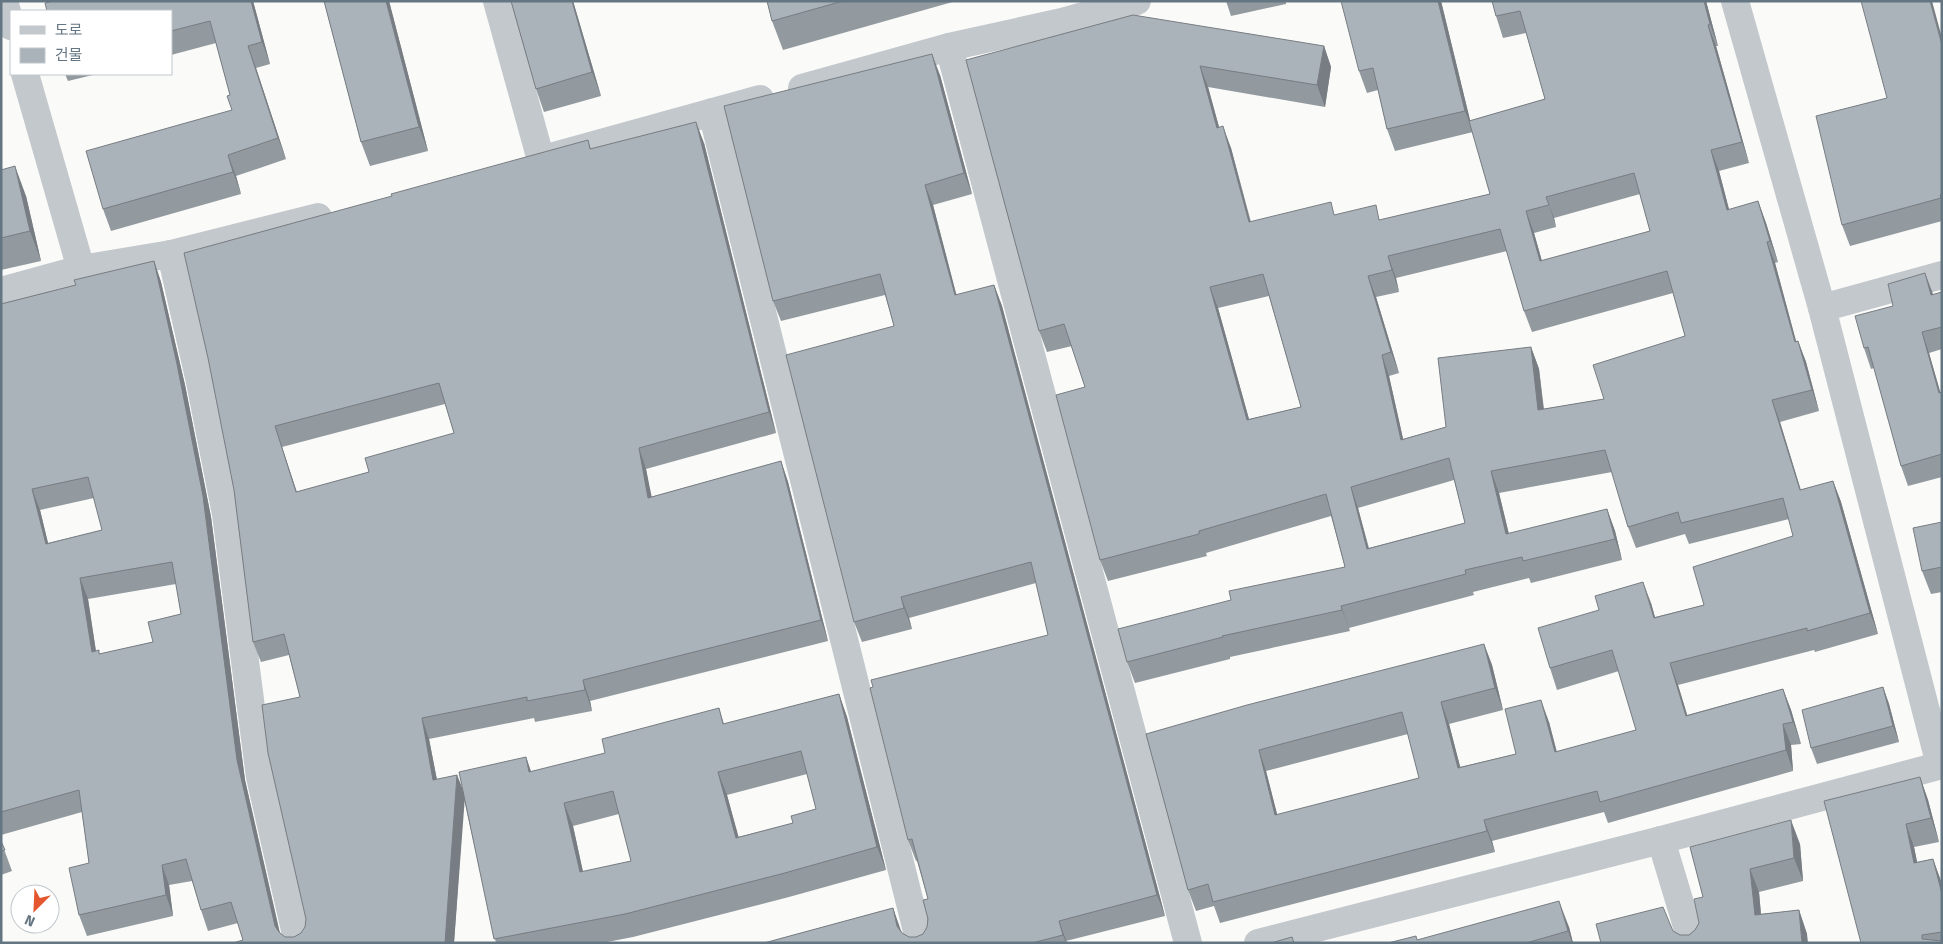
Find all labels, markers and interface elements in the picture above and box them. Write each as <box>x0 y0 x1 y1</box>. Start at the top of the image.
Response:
legend <box>10 10 172 75</box>
text: 도로 <box>55 21 83 39</box>
text: 건물 <box>55 46 83 64</box>
north arrow <box>10 884 60 934</box>
text: N <box>22 911 38 930</box>

